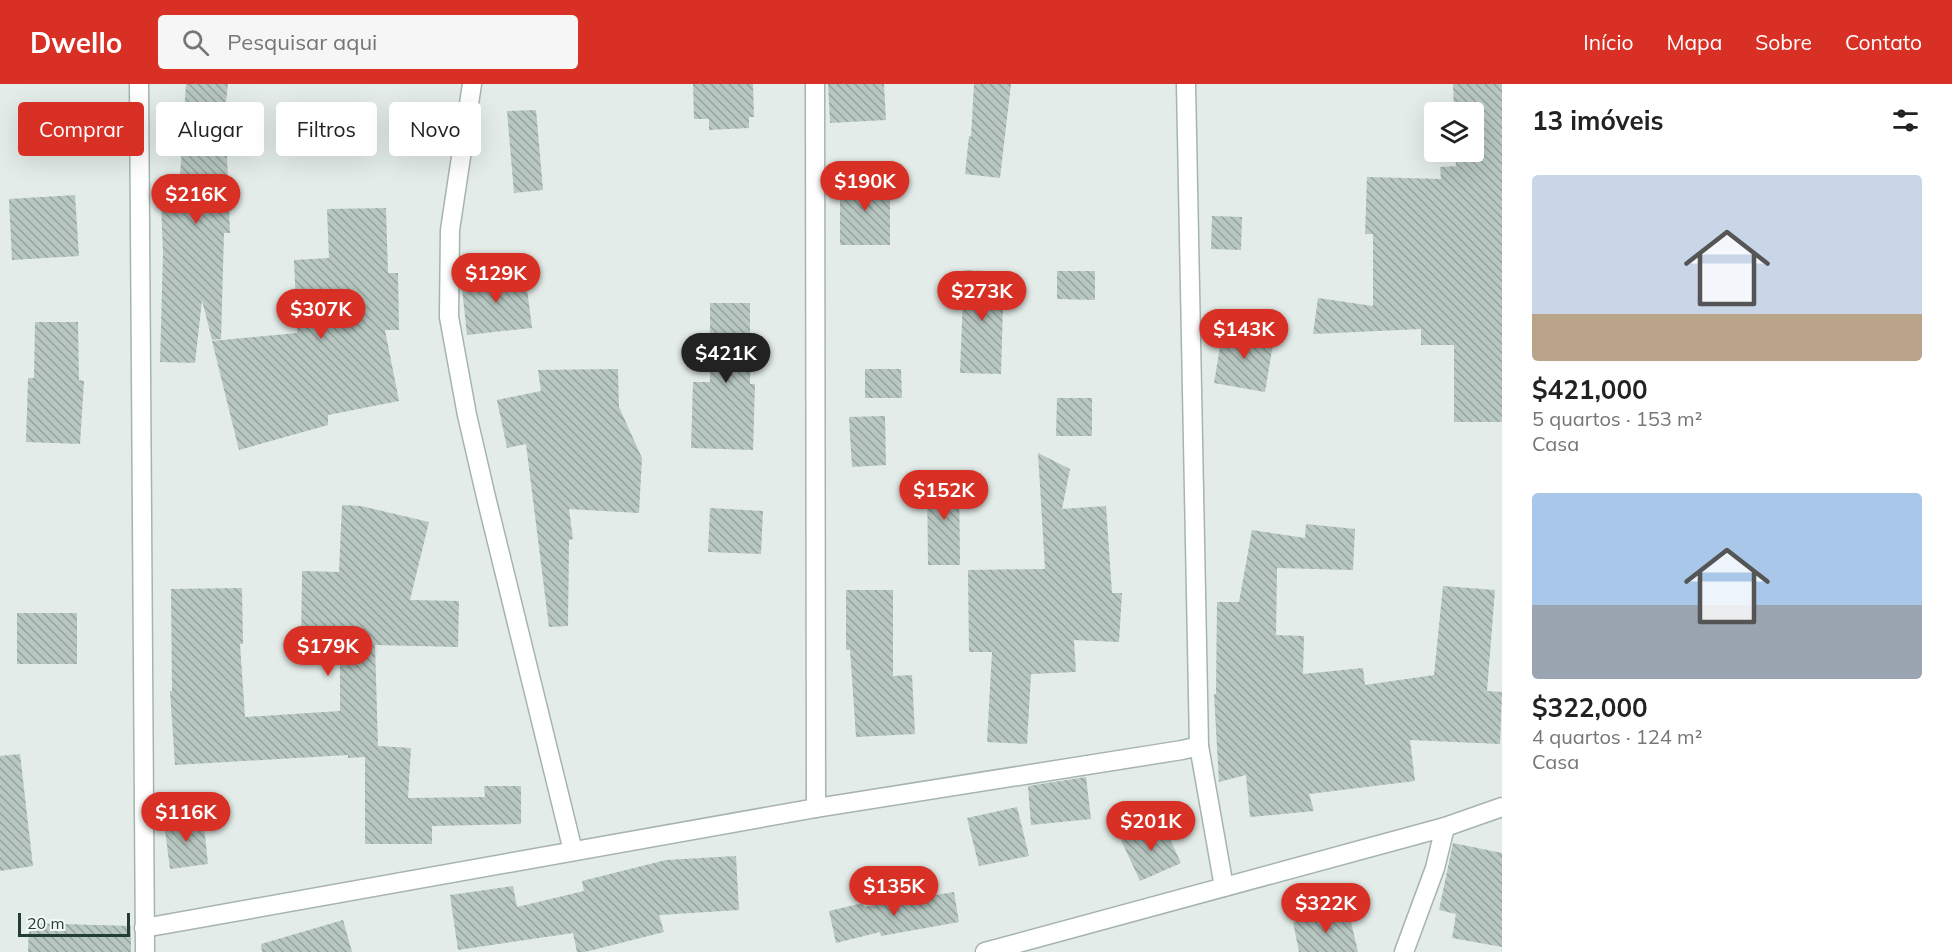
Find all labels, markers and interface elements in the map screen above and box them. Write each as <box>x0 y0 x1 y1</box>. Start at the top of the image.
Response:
search box <box>158 15 578 69</box>
text: Dwello <box>30 25 122 60</box>
icon: search <box>179 26 212 59</box>
text: Pesquisar aqui <box>227 28 377 56</box>
text: Início <box>1583 29 1633 55</box>
text: Mapa <box>1666 29 1722 55</box>
text: Sobre <box>1755 29 1812 55</box>
text: Contato <box>1845 29 1922 55</box>
chip: Comprar <box>18 102 144 156</box>
chip: Alugar <box>156 102 264 156</box>
chip: Filtros <box>276 102 377 156</box>
chip: Novo <box>389 102 481 156</box>
map controls <box>1424 102 1484 162</box>
button: layers <box>1424 102 1484 162</box>
text: 13 imóveis <box>1532 104 1664 137</box>
icon: filters <box>1889 104 1922 137</box>
pin: $190K <box>823 161 907 212</box>
text: $190K <box>834 168 896 193</box>
pin: $216K <box>154 174 238 225</box>
text: $216K <box>165 181 227 206</box>
icon: home <box>1673 214 1781 322</box>
pin: $129K <box>454 253 538 304</box>
text: $129K <box>465 260 527 285</box>
pin: $273K <box>940 271 1024 322</box>
text: $273K <box>951 278 1013 303</box>
pin: $307K <box>279 289 363 340</box>
text: $307K <box>290 296 352 321</box>
pin: $143K <box>1202 309 1286 360</box>
text: $143K <box>1213 316 1275 341</box>
pin: $421K <box>684 333 768 384</box>
text: $421K <box>695 340 757 365</box>
text: $421,000 <box>1532 373 1648 406</box>
text: 5 quartos · 153 m² <box>1532 406 1702 431</box>
text: Casa <box>1532 431 1579 456</box>
pin: $152K <box>902 470 986 521</box>
text: $152K <box>913 477 975 502</box>
icon: home <box>1673 532 1781 640</box>
pin: $179K <box>286 626 370 677</box>
text: $179K <box>297 633 359 658</box>
text: $322,000 <box>1532 691 1648 724</box>
text: 4 quartos · 124 m² <box>1532 724 1702 749</box>
text: Casa <box>1532 749 1579 774</box>
pin: $116K <box>144 792 228 843</box>
text: $116K <box>155 799 217 824</box>
pin: $201K <box>1109 801 1193 852</box>
text: $201K <box>1120 808 1182 833</box>
pin: $135K <box>852 866 936 917</box>
text: $135K <box>863 873 925 898</box>
pin: $322K <box>1284 883 1368 934</box>
text: $322K <box>1295 890 1357 915</box>
scale bar <box>18 910 130 938</box>
text: 20 m <box>27 913 64 933</box>

